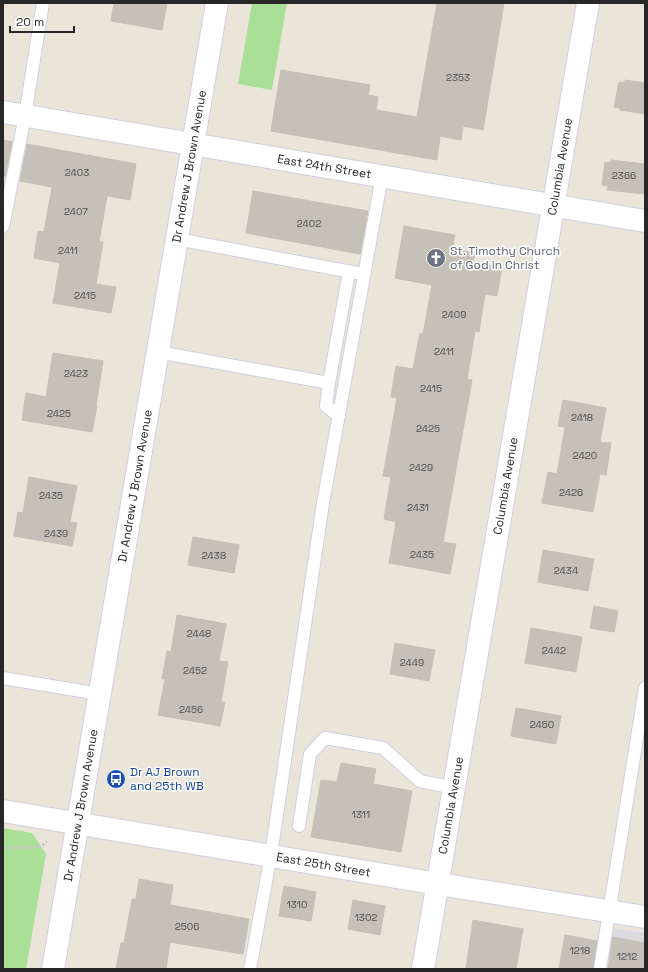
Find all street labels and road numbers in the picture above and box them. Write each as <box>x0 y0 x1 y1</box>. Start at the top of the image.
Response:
street label: Dr Andrew J Brown Avenue <box>168 89 210 244</box>
street label: Columbia Avenue <box>544 117 576 217</box>
street label: East 24th Street <box>276 151 373 182</box>
street label: Dr Andrew J Brown Avenue <box>114 409 156 563</box>
street label: Columbia Avenue <box>489 436 522 536</box>
street label: Dr Andrew J Brown Avenue <box>60 728 102 883</box>
street label: Columbia Avenue <box>435 755 467 855</box>
street label: East 25th Street <box>275 849 372 881</box>

